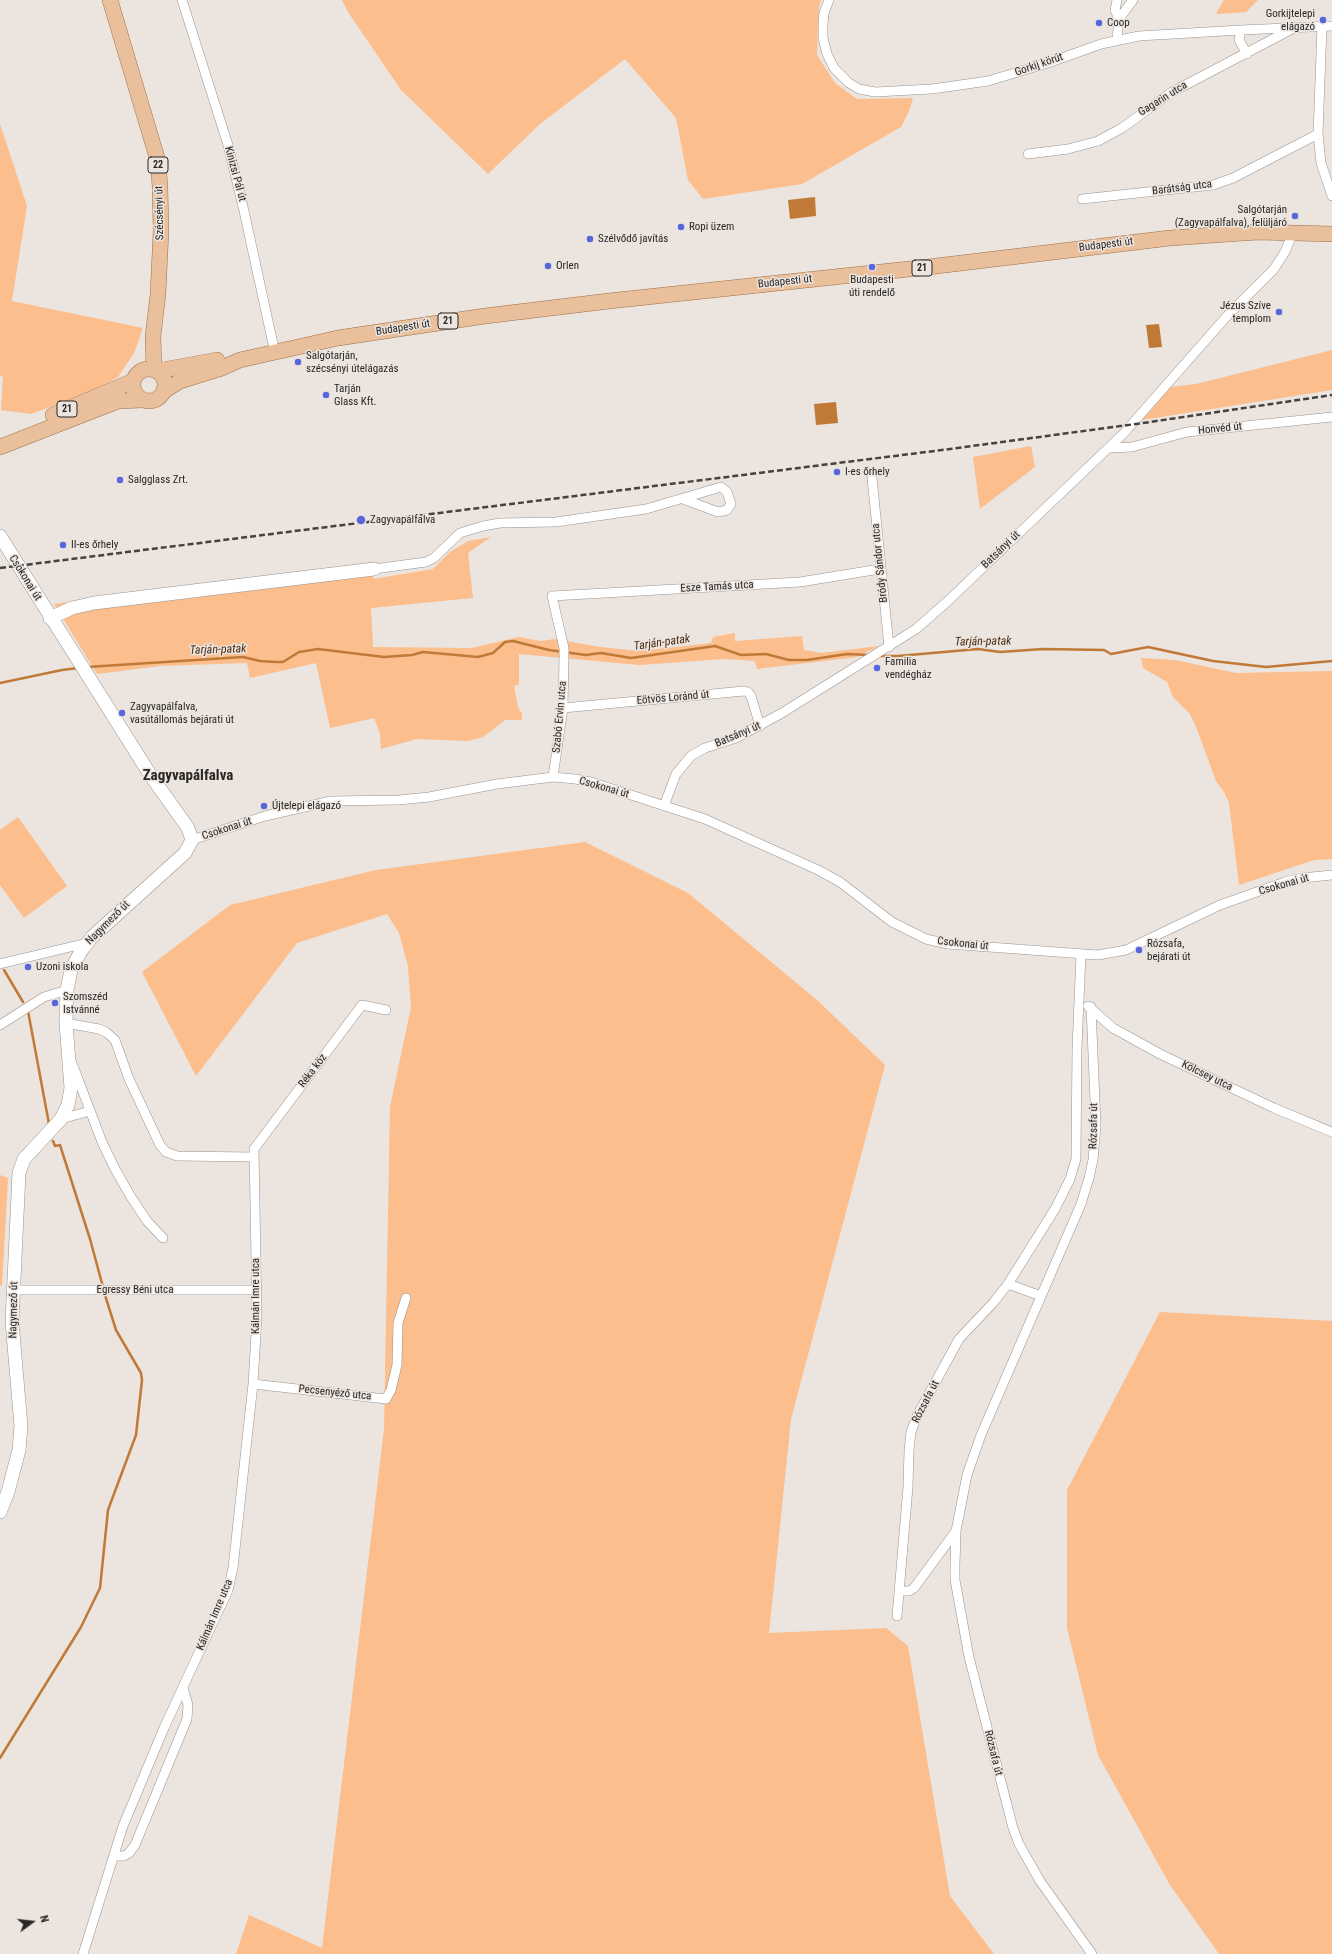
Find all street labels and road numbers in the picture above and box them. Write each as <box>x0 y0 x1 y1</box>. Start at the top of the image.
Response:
street label: Gorkij körút <box>1013 51 1065 79</box>
street label: Gagarin utca <box>1136 79 1190 119</box>
street label: Kinizsi Pál út <box>221 145 249 203</box>
road number: 22 <box>148 157 168 173</box>
street label: Barátság utca <box>1151 178 1213 198</box>
street label: Szécsényi út <box>153 186 167 240</box>
street label: Budapesti út <box>1078 235 1134 255</box>
road number: 21 <box>912 260 932 276</box>
street label: Budapesti út <box>757 273 813 291</box>
road number: 21 <box>438 313 458 329</box>
street label: Budapesti út <box>375 317 431 339</box>
road number: 21 <box>57 401 77 417</box>
street label: Honvéd út <box>1197 420 1243 438</box>
street label: Bródy Sándor utca <box>869 523 891 603</box>
street label: Batsányi út <box>979 528 1023 572</box>
street label: Csokonai út <box>6 553 44 603</box>
street label: Esze Tamás utca <box>680 578 754 596</box>
street label: Szabó Ervin utca <box>550 680 570 754</box>
street label: Eötvös Loránd út <box>636 688 710 708</box>
street label: Batsányi út <box>713 719 763 751</box>
street label: Csokonai út <box>577 775 631 801</box>
street label: Csokonai út <box>200 815 254 843</box>
street label: Csokonai út <box>1257 872 1311 898</box>
street label: Nagymező út <box>83 898 133 948</box>
street label: Csokonai út <box>937 935 989 953</box>
street label: Réka köz <box>296 1051 330 1091</box>
street label: Kölcsey utca <box>1179 1058 1235 1094</box>
street label: Rózsafa út <box>1087 1103 1101 1149</box>
street label: Kálmán Imre utca <box>249 1258 263 1334</box>
street label: Nagymező út <box>7 1281 21 1339</box>
street label: Egressy Béni utca <box>97 1283 173 1297</box>
street label: Rózsafa út <box>910 1378 942 1426</box>
street label: Pecsenyéző utca <box>298 1383 372 1403</box>
street label: Kálmán Imre utca <box>194 1577 236 1653</box>
street label: Rózsafa út <box>981 1729 1005 1777</box>

